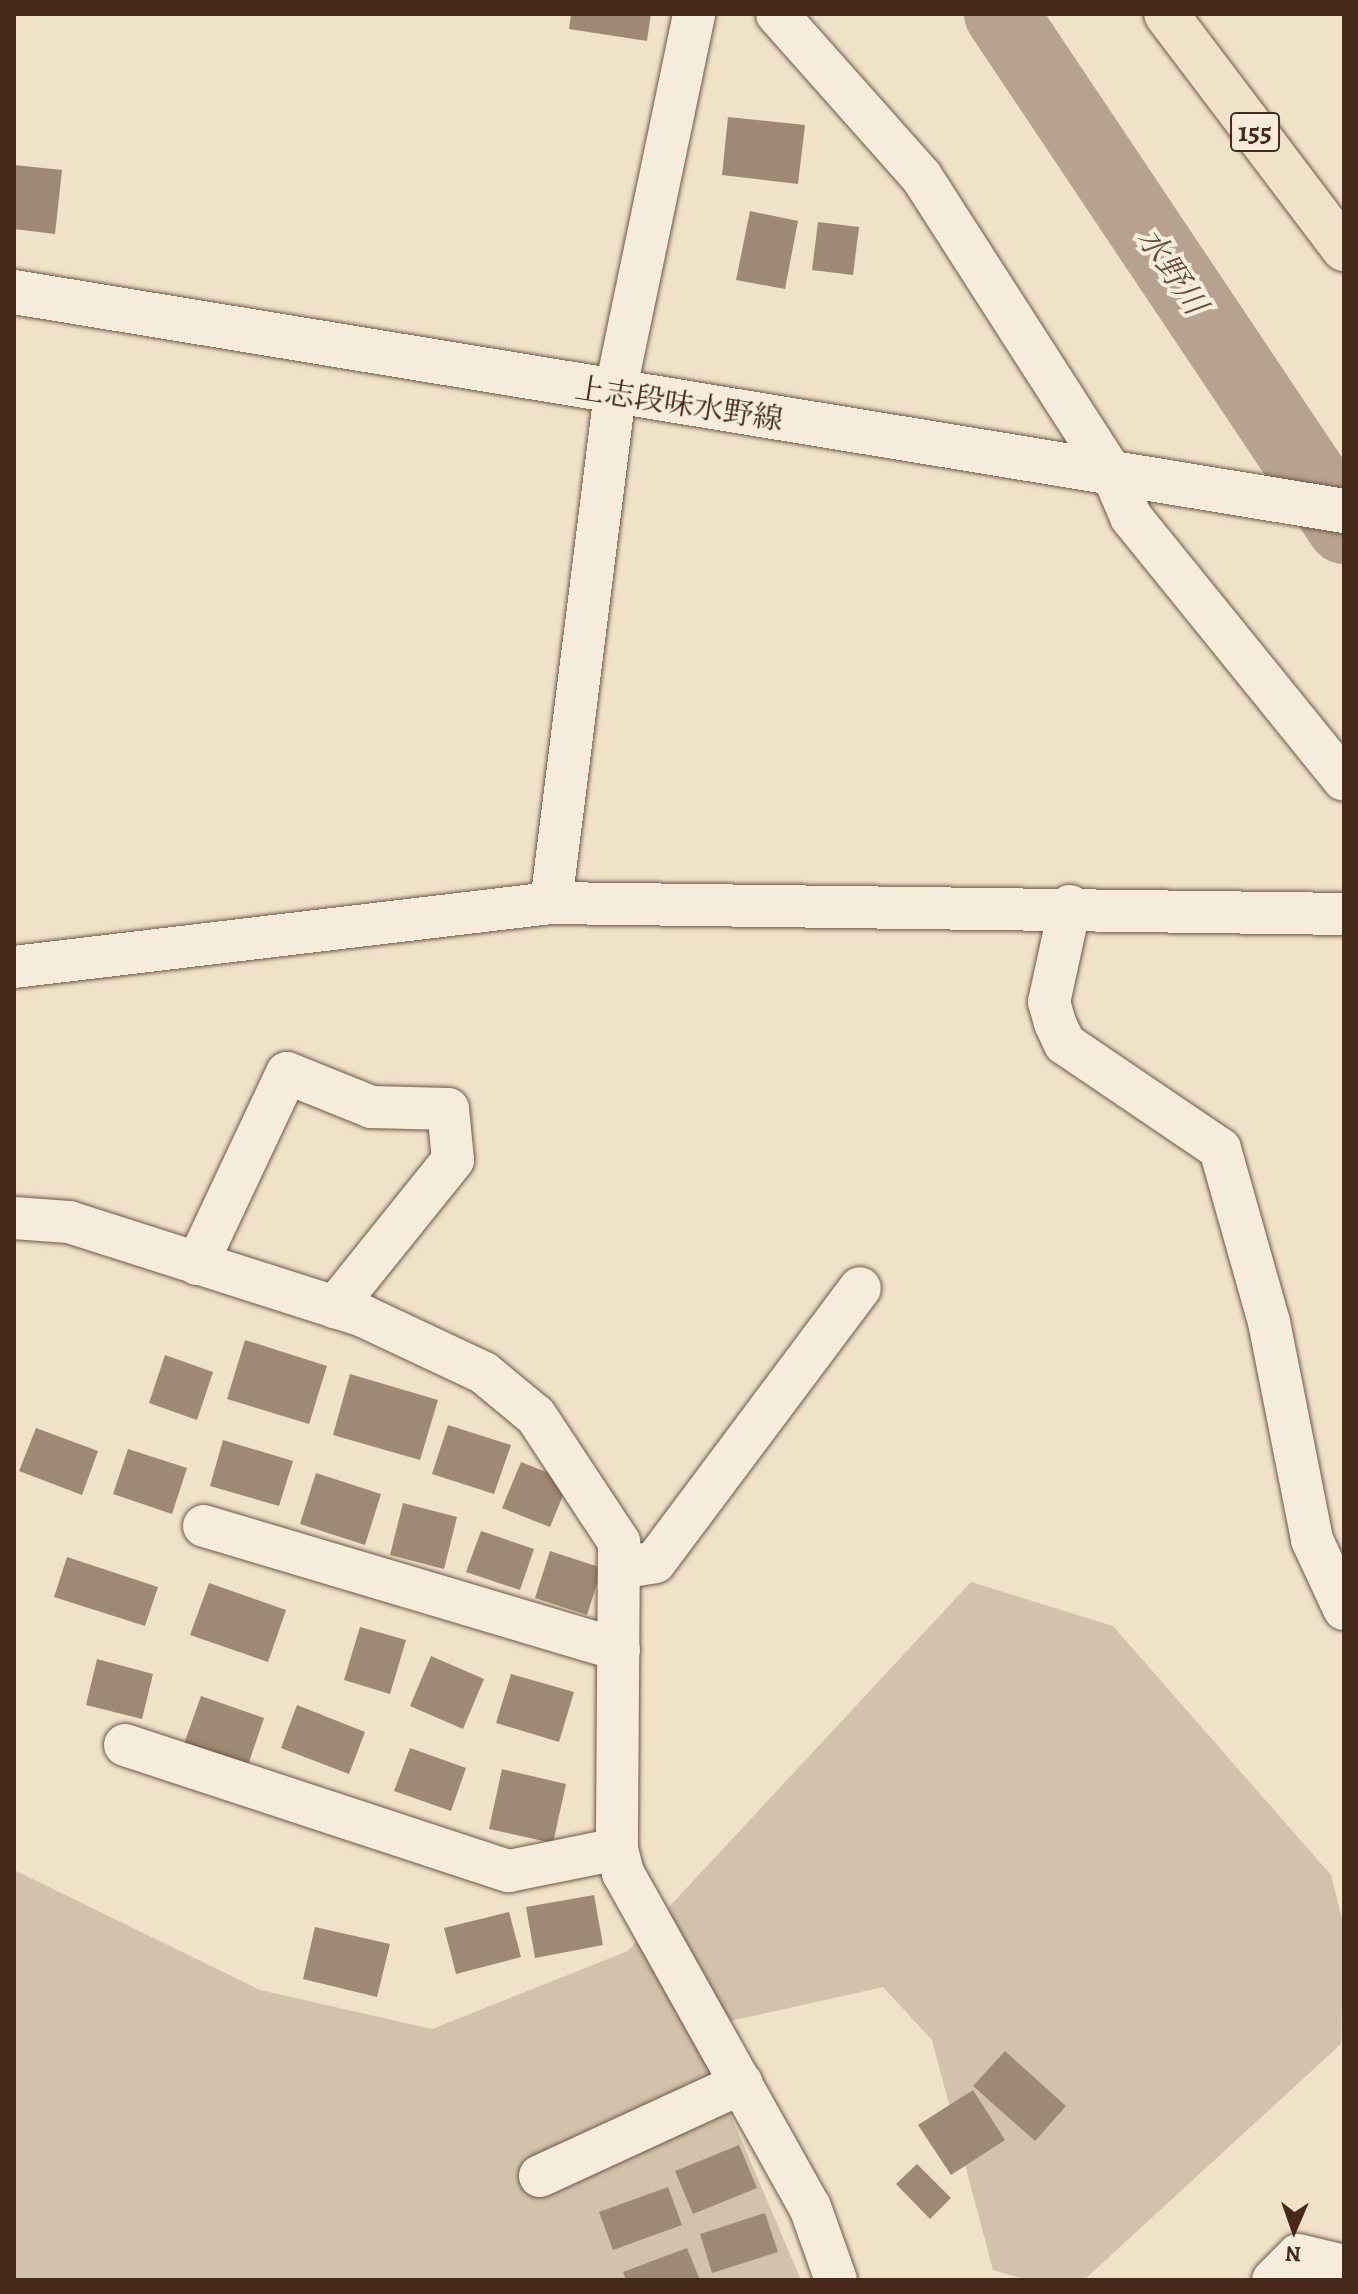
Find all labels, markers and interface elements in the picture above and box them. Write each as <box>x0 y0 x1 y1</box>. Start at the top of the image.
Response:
road number: 155 <box>1229 108 1281 156</box>
water label: 水野川 <box>1129 220 1215 322</box>
street label: 上志段味水野線 <box>572 370 786 438</box>
north arrow <box>1254 2190 1334 2270</box>
text: N <box>1285 2239 1302 2269</box>

